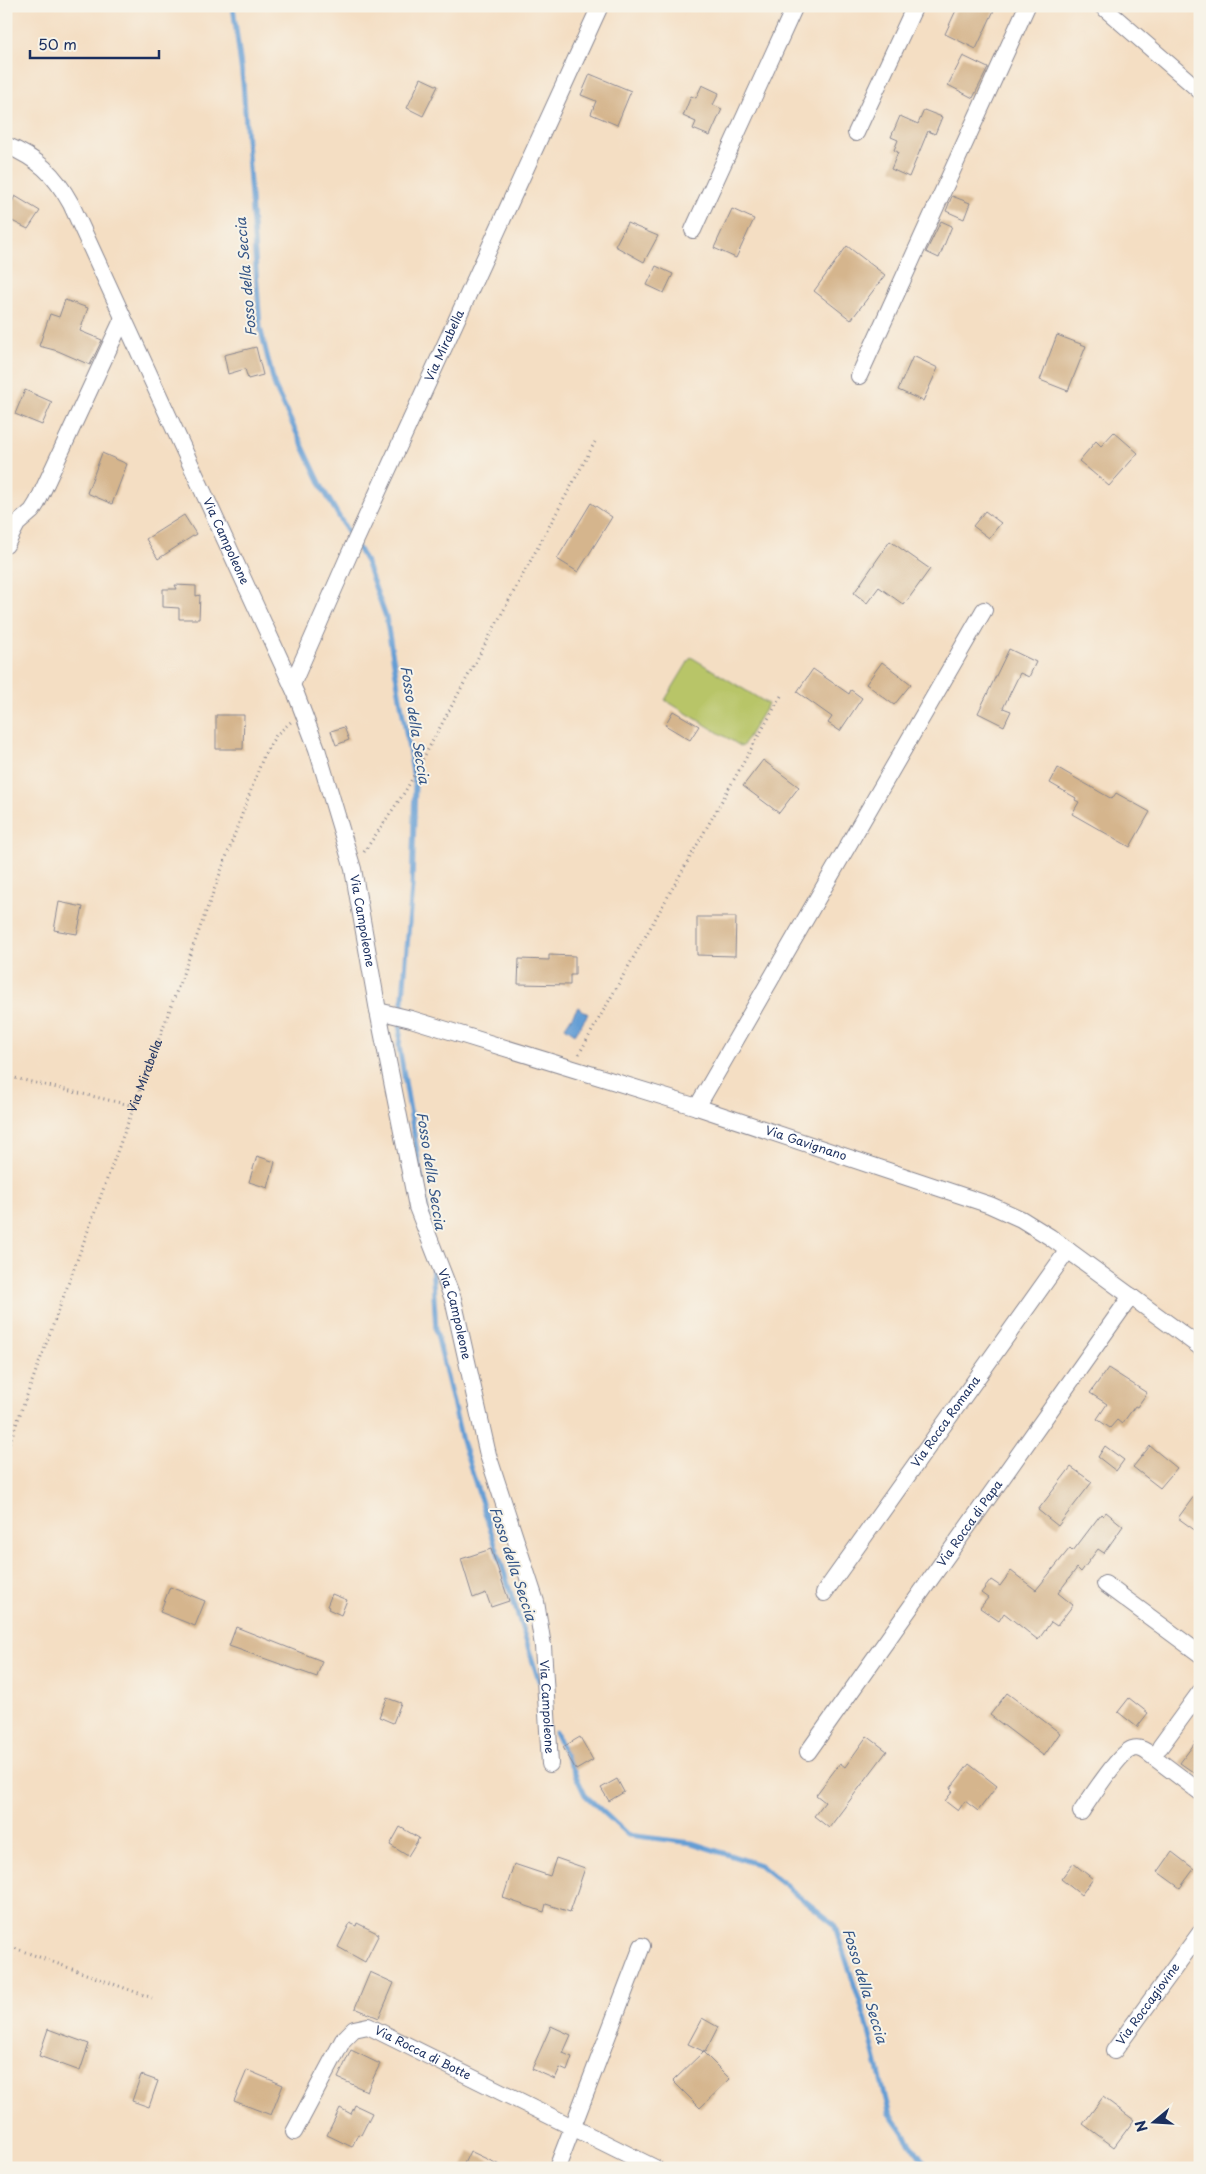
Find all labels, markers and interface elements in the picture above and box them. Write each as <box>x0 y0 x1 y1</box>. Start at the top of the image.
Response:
scale bar <box>30 28 159 60</box>
text: 50 m <box>38 32 77 55</box>
water label: Fosso della Seccia <box>230 216 261 337</box>
street label: Via Mirabella <box>420 306 468 384</box>
street label: Via Campoleone <box>199 494 255 588</box>
water label: Fosso della Seccia <box>396 664 435 787</box>
street label: Via Campoleone <box>346 873 380 969</box>
street label: Via Mirabella <box>122 1036 166 1115</box>
water label: Fosso della Seccia <box>412 1110 451 1233</box>
street label: Via Gavignano <box>763 1120 850 1165</box>
street label: Via Campoleone <box>434 1266 476 1361</box>
street label: Via Rocca Romana <box>906 1371 984 1471</box>
street label: Via Rocca di Papa <box>932 1476 1006 1570</box>
water label: Fosso della Seccia <box>485 1504 542 1625</box>
street label: Via Campoleone <box>536 1659 559 1754</box>
water label: Fosso della Seccia <box>838 1926 893 2047</box>
street label: Via Roccagiovine <box>1111 1958 1184 2049</box>
street label: Via Rocca di Botte <box>372 2021 474 2084</box>
north arrow <box>1128 2096 1178 2146</box>
text: N <box>1129 2118 1153 2135</box>

